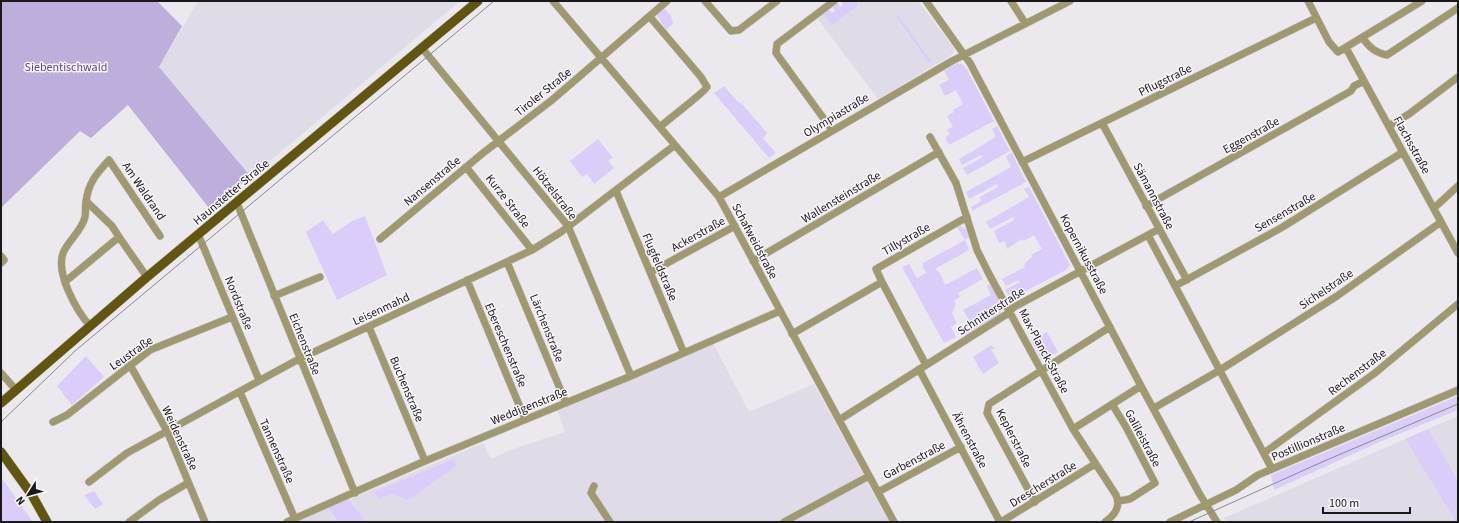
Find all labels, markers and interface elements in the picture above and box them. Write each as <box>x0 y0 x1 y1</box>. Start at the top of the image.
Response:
park label: Siebentischwald <box>25 59 107 76</box>
street label: Pflugstraße <box>1136 60 1195 101</box>
street label: Tiroler Straße <box>511 64 575 121</box>
street label: Olympiastraße <box>800 89 872 142</box>
street label: Eggenstraße <box>1220 113 1283 158</box>
street label: Flachsstraße <box>1389 113 1434 177</box>
street label: Nansenstraße <box>400 152 464 210</box>
street label: Haunstetter Straße <box>190 155 273 229</box>
street label: Am Waldrand <box>118 159 169 224</box>
street label: Sämannstraße <box>1129 160 1178 233</box>
street label: Hötzelstraße <box>528 163 581 224</box>
street label: Wallensteinstraße <box>798 167 884 228</box>
street label: Kurze Straße <box>481 171 534 232</box>
street label: Sensenstraße <box>1252 188 1319 237</box>
street label: Schafweidstraße <box>727 200 782 282</box>
street label: Kopernikusstraße <box>1055 211 1112 297</box>
street label: Ackerstraße <box>668 213 728 256</box>
street label: Tillystraße <box>879 219 933 260</box>
street label: Flugfeldstraße <box>638 231 681 304</box>
street label: Sichelstraße <box>1296 265 1357 314</box>
street label: Nordstraße <box>220 274 257 333</box>
street label: Schnitterstraße <box>954 283 1028 340</box>
street label: Leisenmahd <box>350 289 413 330</box>
street label: Lärchenstraße <box>525 292 568 365</box>
street label: Ebereschenstraße <box>480 300 531 390</box>
street label: Max-Planck-Straße <box>1014 306 1073 397</box>
street label: Eichenstraße <box>284 311 325 378</box>
street label: Leustraße <box>106 332 157 375</box>
street label: Rechenstraße <box>1325 345 1390 400</box>
street label: Buchenstraße <box>385 354 428 425</box>
street label: Weddigenstraße <box>488 383 570 430</box>
street label: Weidenstraße <box>157 403 202 473</box>
street label: Keplerstraße <box>991 406 1036 471</box>
street label: Galileistraße <box>1120 406 1165 470</box>
street label: Ährenstraße <box>948 409 991 471</box>
street label: Tannenstraße <box>255 416 298 486</box>
street label: Postillionstraße <box>1269 419 1348 466</box>
street label: Garbenstraße <box>880 437 948 484</box>
street label: Drescherstraße <box>1006 457 1080 512</box>
north arrow <box>8 475 48 515</box>
scale bar <box>1323 489 1410 515</box>
text: N <box>12 493 29 508</box>
text: 100 m <box>1329 495 1359 512</box>

